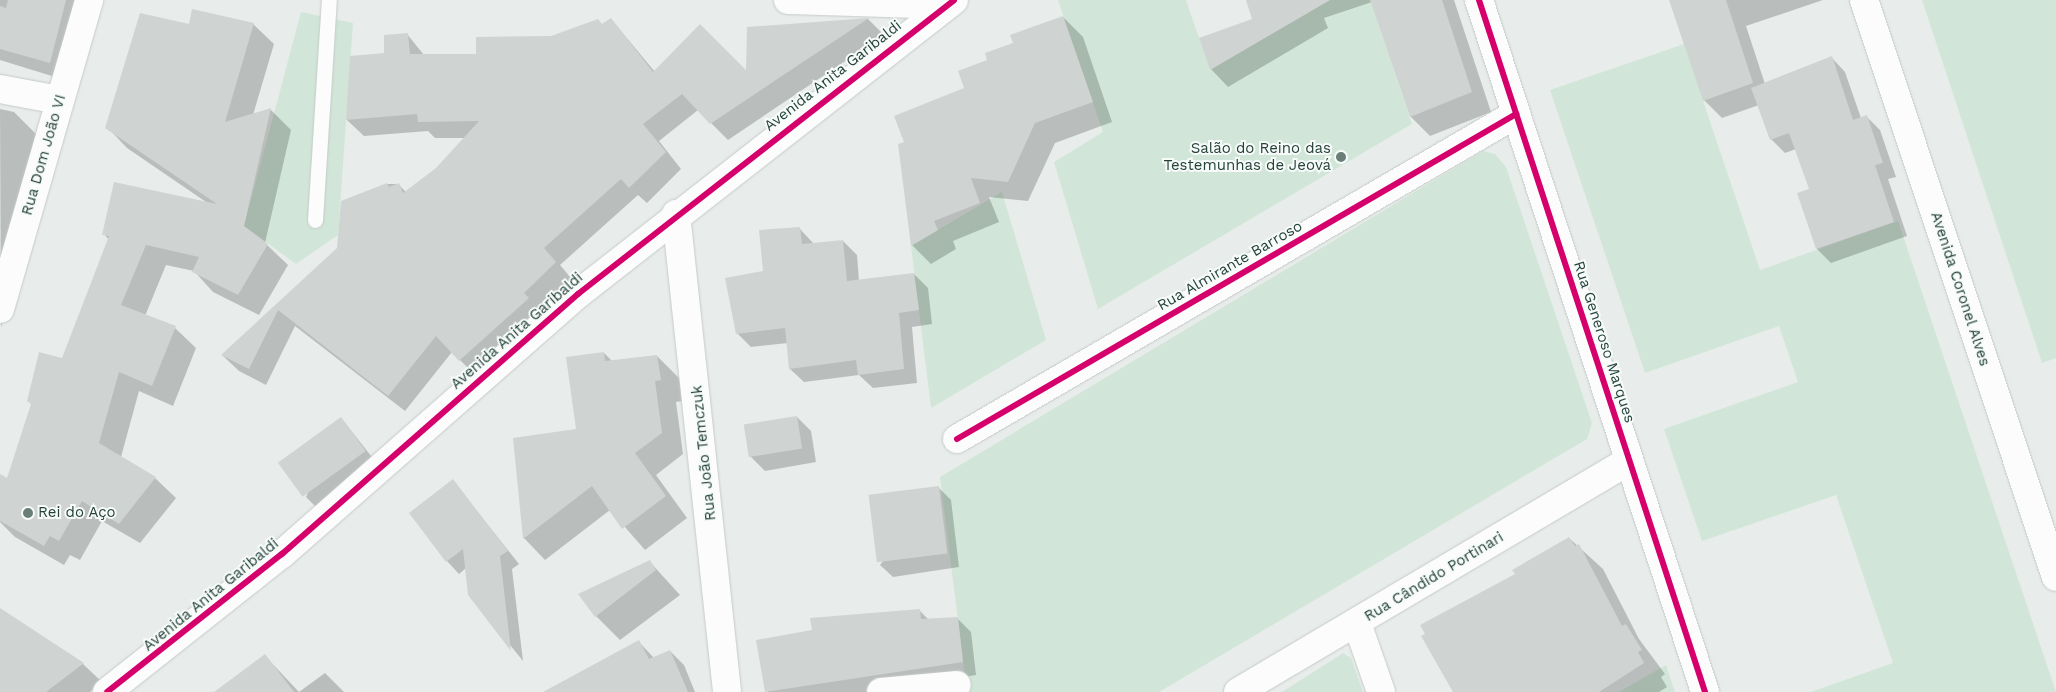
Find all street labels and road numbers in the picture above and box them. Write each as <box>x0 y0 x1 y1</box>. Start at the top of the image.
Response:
street label: Avenida Anita Garibaldi <box>760 16 906 136</box>
street label: Rua Dom João VI <box>18 92 70 218</box>
street label: Avenida Coronel Alves <box>1926 209 1994 369</box>
street label: Rua Almirante Barroso <box>1154 217 1306 315</box>
street label: Rua Generoso Marques <box>1569 259 1639 425</box>
street label: Avenida Anita Garibaldi <box>447 268 587 394</box>
street label: Rua João Temczuk <box>688 384 720 522</box>
street label: Rua Cândido Portinari <box>1361 528 1507 626</box>
street label: Avenida Anita Garibaldi <box>139 534 283 656</box>

